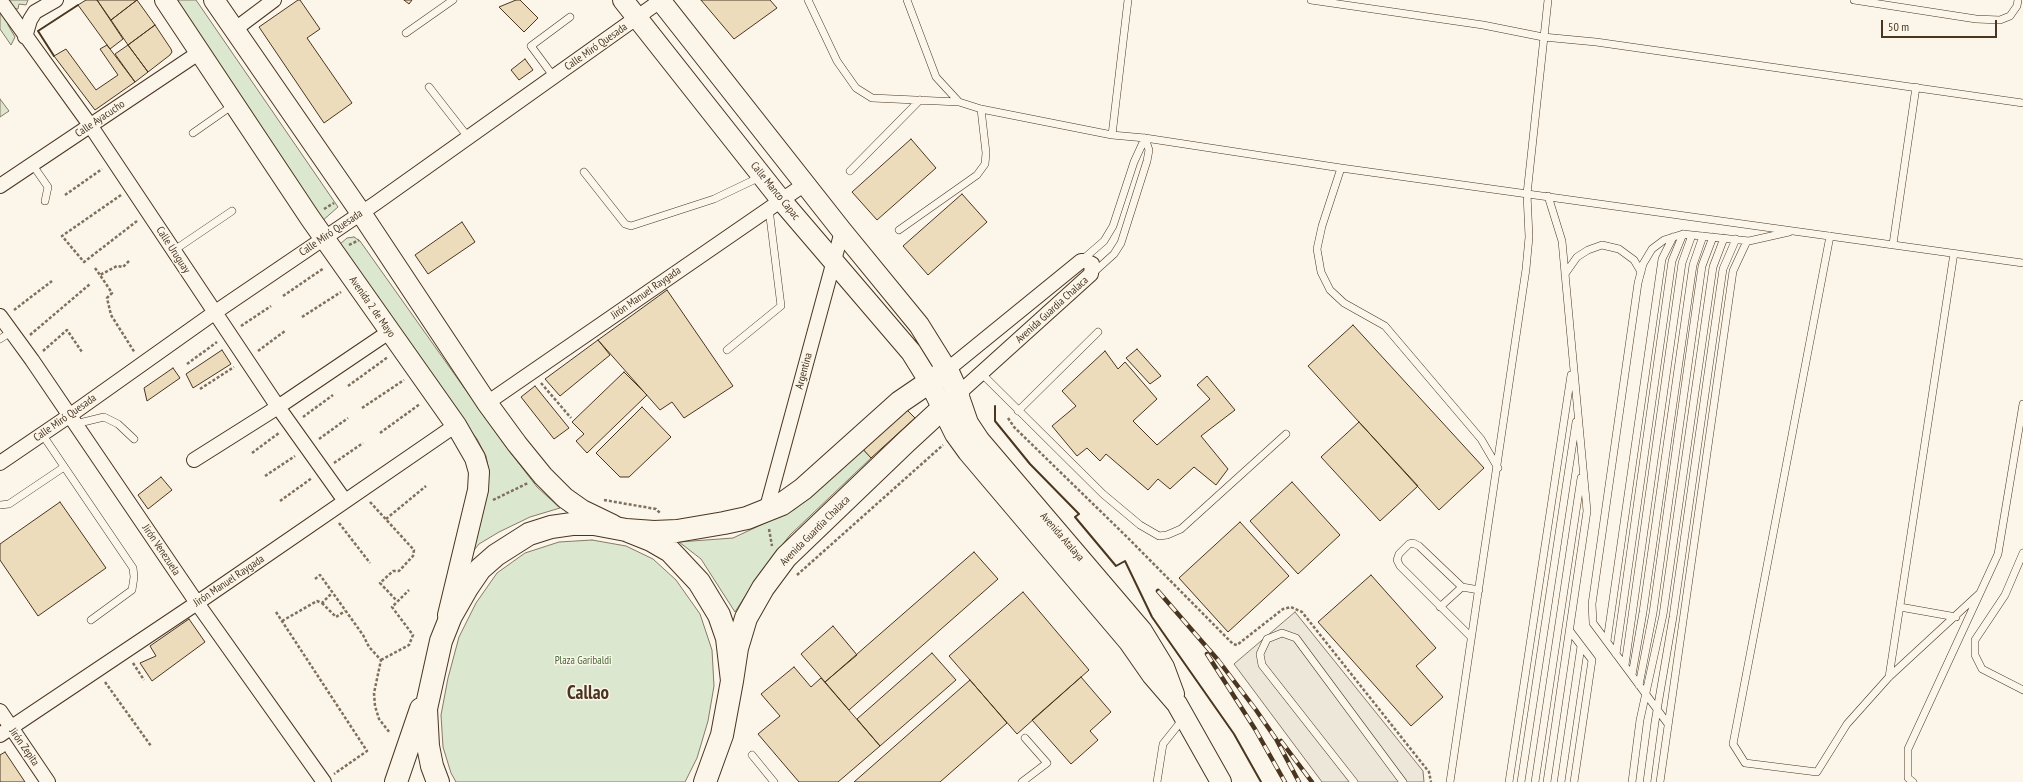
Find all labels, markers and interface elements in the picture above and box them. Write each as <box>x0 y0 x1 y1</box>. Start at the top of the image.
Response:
scale bar <box>1883 12 1999 38</box>
text: 50 m <box>1888 19 1909 34</box>
street label: Calle Miró Quesada <box>562 21 630 73</box>
street label: Calle Ayacucho <box>73 98 127 140</box>
street label: Calle Manco Capac <box>748 159 802 223</box>
street label: Calle Miró Quesada <box>297 207 365 259</box>
street label: Calle Uruguay <box>153 224 193 276</box>
street label: Jirón Manuel Raygada <box>608 264 684 322</box>
street label: Avenida 2 de Mayo <box>346 274 398 340</box>
street label: Avenida Guardia Chalaca <box>1013 274 1091 346</box>
street label: Argentina <box>793 351 815 391</box>
street label: Calle Miró Quesada <box>31 392 99 444</box>
street label: Avenida Guardia Chalaca <box>777 493 853 569</box>
street label: Avenida Atalaya <box>1037 510 1087 564</box>
street label: Jirón Venezuela <box>139 522 183 578</box>
street label: Jirón Manuel Raygada <box>191 552 267 610</box>
park label: Plaza Garibaldi <box>555 654 611 668</box>
district label: Callao <box>567 683 609 705</box>
street label: Jirón Zepita <box>6 725 42 769</box>

